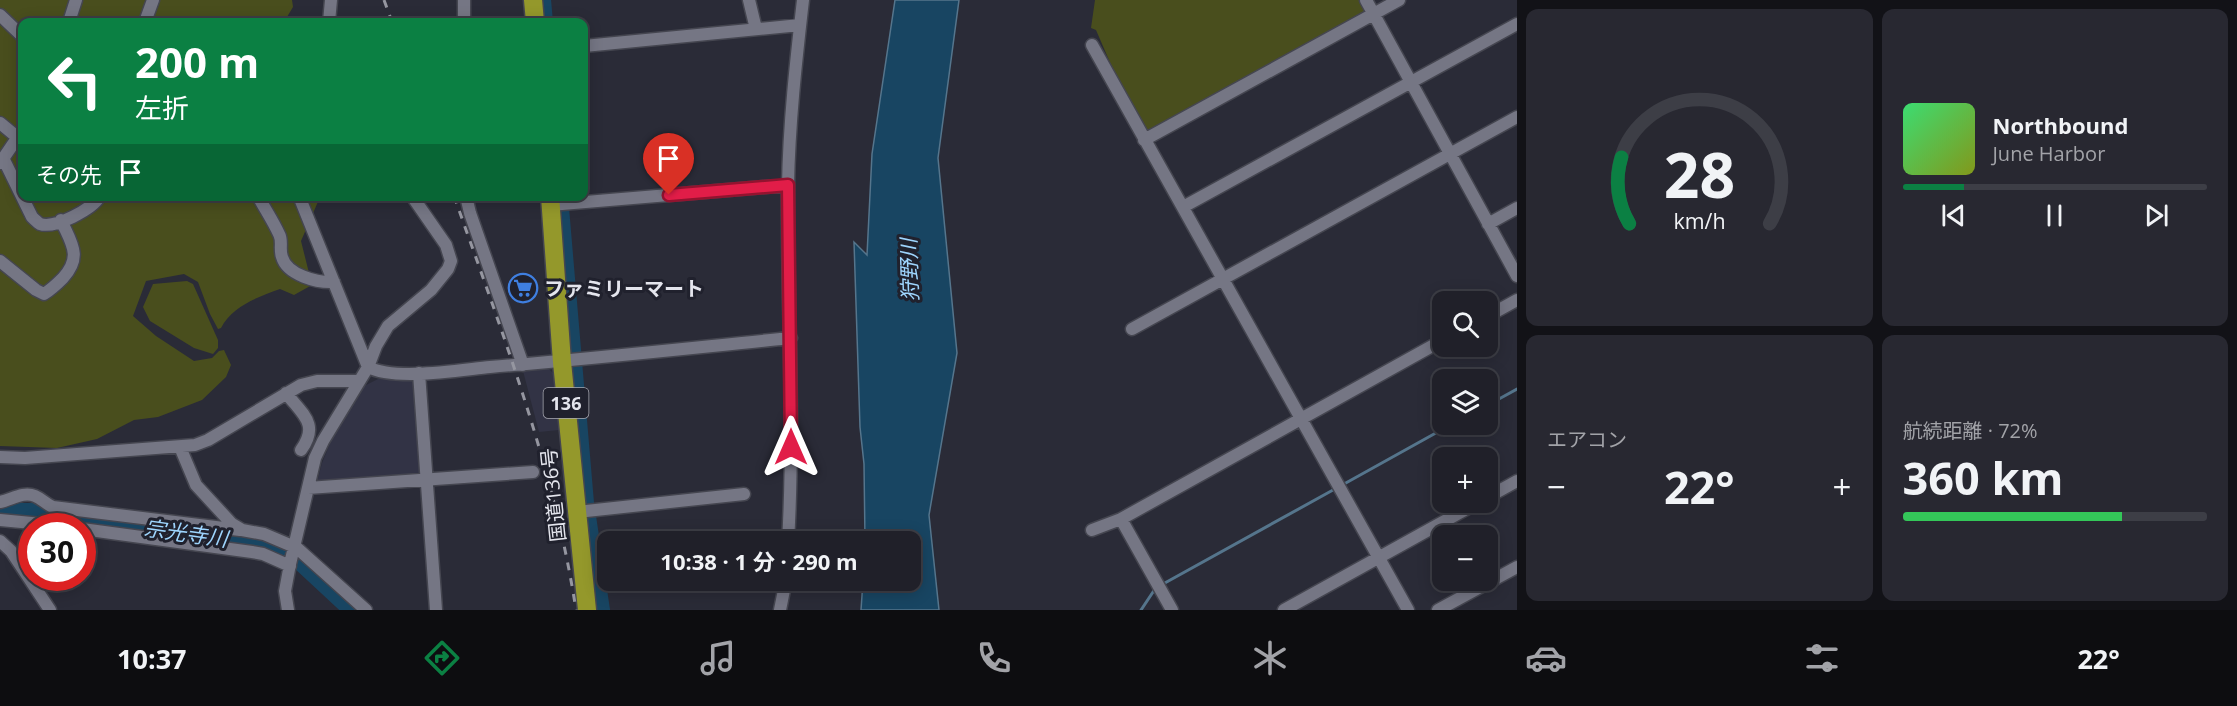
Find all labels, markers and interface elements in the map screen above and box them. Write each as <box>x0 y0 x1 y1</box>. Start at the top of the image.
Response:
text: 200 m <box>135 33 259 90</box>
icon: left <box>36 42 114 120</box>
text: 左折 <box>135 89 189 126</box>
text: Northbound <box>1993 110 2128 140</box>
text: 28 <box>1664 132 1735 217</box>
pin <box>643 133 694 195</box>
text: June Harbor <box>1993 140 2105 167</box>
icon: arrive <box>652 142 685 175</box>
icon: arrive <box>114 156 147 189</box>
text: その先 <box>36 159 102 189</box>
icon: previous <box>1937 199 1970 232</box>
icon: pause <box>2038 199 2071 232</box>
icon: next <box>2140 199 2173 232</box>
text: km/h <box>1673 207 1725 236</box>
water label: 狩野川 <box>894 236 924 302</box>
supermarket icon: ファミリーマート <box>507 272 539 304</box>
place label: ファミリーマート <box>544 275 704 302</box>
map controls <box>1432 291 1498 591</box>
button: search <box>1432 291 1498 357</box>
button: layers <box>1432 369 1498 435</box>
road number: 136 <box>544 388 588 418</box>
position arrow <box>759 415 823 479</box>
text: 航続距離 · 72% <box>1903 417 2038 444</box>
text: エアコン <box>1547 426 1627 453</box>
street label: 国道136号 <box>535 447 571 543</box>
button: + <box>1432 447 1498 513</box>
text: 360 km <box>1903 447 2063 508</box>
text: 22° <box>1664 456 1735 517</box>
text: − <box>1547 464 1566 509</box>
text: + <box>1833 464 1851 509</box>
speed limit sign: 30 <box>18 513 96 591</box>
water label: 宗光寺川 <box>142 513 232 553</box>
button: − <box>1432 525 1498 591</box>
text: 10:38 · 1 分 · 290 m <box>660 546 858 576</box>
icon: directions <box>421 637 463 679</box>
icon: music <box>697 637 739 679</box>
icon: phone <box>973 637 1015 679</box>
icon: climate <box>1249 637 1291 679</box>
icon: car <box>1525 637 1567 679</box>
icon: filters <box>1801 637 1843 679</box>
text: 10:37 <box>117 640 187 677</box>
text: 22° <box>2077 640 2120 677</box>

